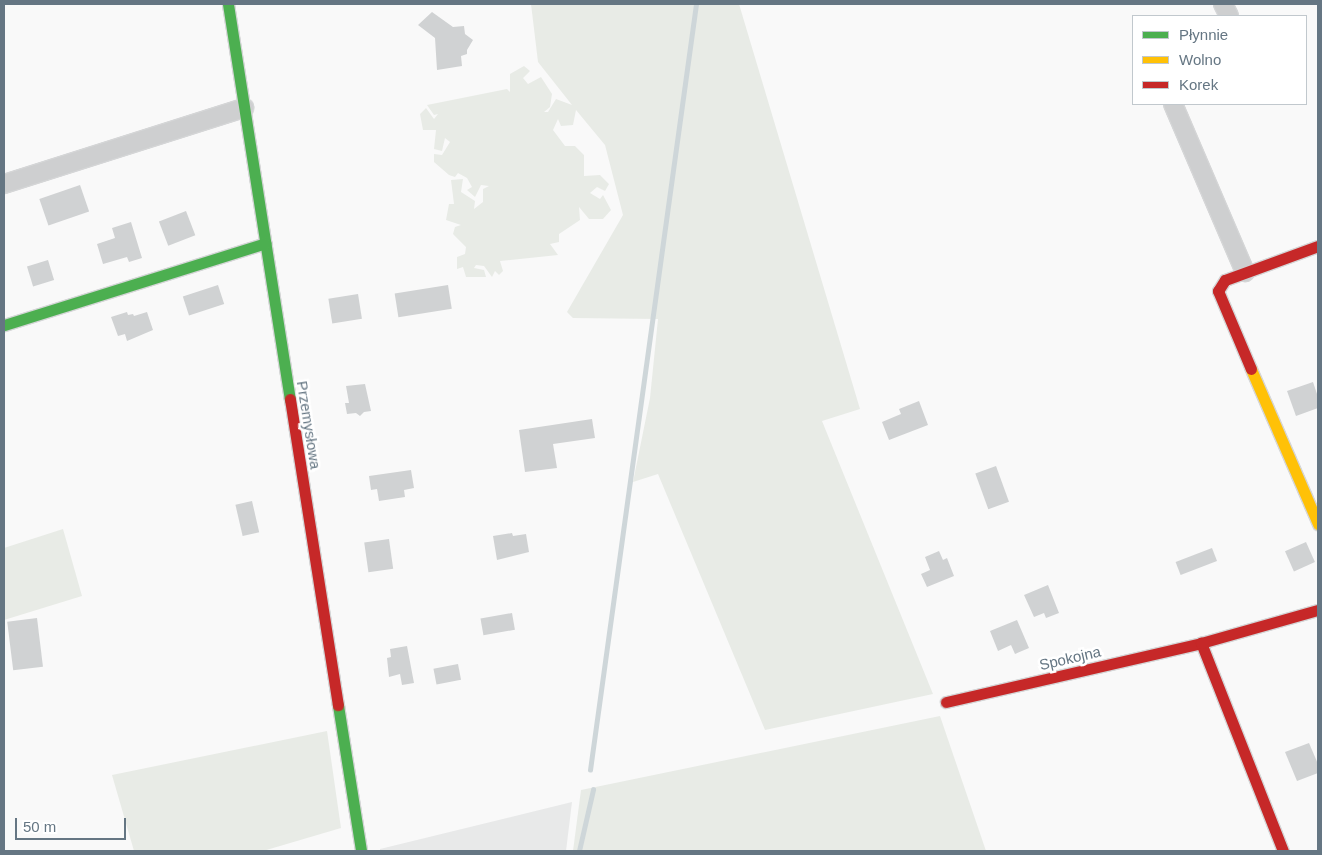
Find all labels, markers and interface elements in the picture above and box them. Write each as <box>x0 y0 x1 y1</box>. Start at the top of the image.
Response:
legend <box>1132 15 1307 105</box>
text: Płynnie <box>1179 26 1228 43</box>
text: Wolno <box>1179 51 1221 68</box>
text: Korek <box>1179 76 1218 93</box>
street label: Przemysłowa <box>293 380 325 470</box>
street label: Spokojna <box>1038 642 1102 674</box>
scale bar <box>18 808 129 840</box>
text: 50 m <box>23 818 56 835</box>

